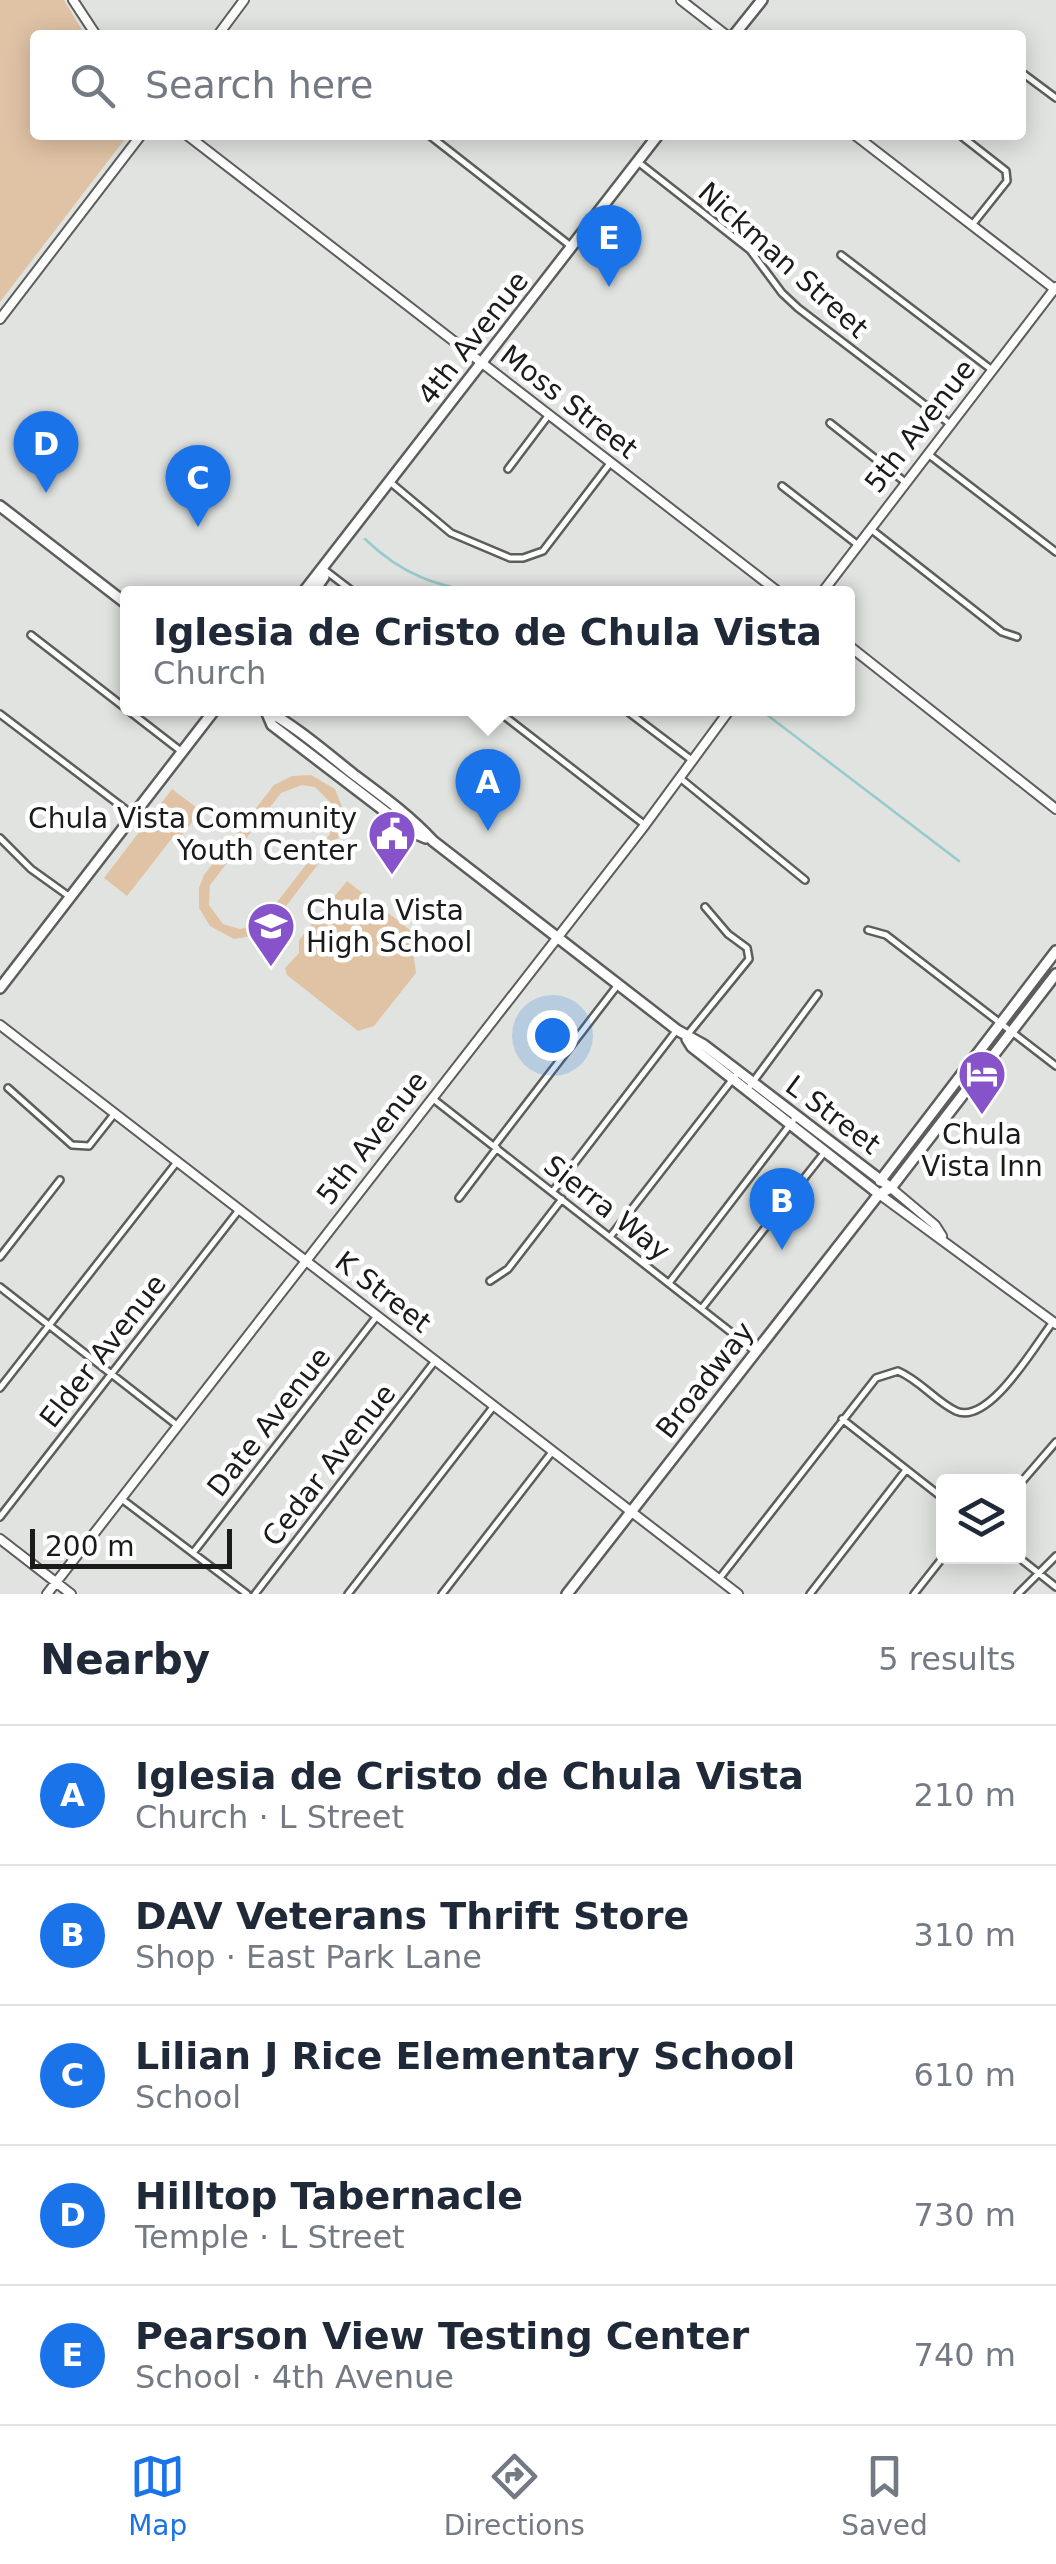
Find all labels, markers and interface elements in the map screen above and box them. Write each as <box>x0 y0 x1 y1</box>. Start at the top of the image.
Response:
search box <box>30 30 1026 140</box>
icon: search <box>65 58 120 113</box>
text: Search here <box>145 63 373 107</box>
street label: Nickman Street <box>692 175 874 345</box>
pin: E <box>576 204 642 287</box>
street label: 4th Avenue <box>411 265 535 411</box>
street label: Moss Street <box>494 338 644 466</box>
street label: 5th Avenue <box>858 353 982 499</box>
pin: D <box>13 410 78 493</box>
pin: C <box>166 444 230 527</box>
popup <box>120 586 855 716</box>
text: Iglesia de Cristo de Chula Vista <box>153 610 822 654</box>
text: Church <box>153 654 266 692</box>
pin: A <box>456 748 520 831</box>
place label: Chula Vista Community Youth Center <box>28 802 357 867</box>
public building icon: Chula Vista Community Youth Center <box>366 808 418 876</box>
place label: Chula Vista High School <box>306 894 472 959</box>
school or university icon: Chula Vista High School <box>245 900 297 968</box>
your location <box>527 1010 578 1061</box>
hotel icon: Chula Vista Inn <box>956 1048 1008 1116</box>
street label: 5th Avenue <box>310 1065 434 1211</box>
street label: L Street <box>779 1069 887 1161</box>
place label: Chula Vista Inn <box>921 1118 1043 1183</box>
street label: Sierra Way <box>537 1149 677 1267</box>
pin: B <box>750 1168 814 1250</box>
street label: K Street <box>329 1244 437 1340</box>
street label: Elder Avenue <box>33 1268 173 1434</box>
street label: Broadway <box>649 1315 761 1445</box>
street label: Date Avenue <box>201 1341 337 1503</box>
street label: Cedar Avenue <box>256 1378 402 1552</box>
map controls <box>936 1474 1026 1564</box>
button: layers <box>936 1474 1026 1564</box>
scale bar <box>30 1524 232 1568</box>
text: 200 m <box>45 1530 135 1563</box>
text: Nearby <box>40 1635 210 1684</box>
text: 5 results <box>878 1640 1016 1678</box>
text: Iglesia de Cristo de Chula Vista <box>135 1754 804 1798</box>
text: A <box>60 1776 85 1814</box>
text: 210 m <box>914 1776 1016 1814</box>
text: Church · L Street <box>135 1798 404 1836</box>
text: DAV Veterans Thrift Store <box>135 1894 689 1938</box>
text: B <box>60 1916 85 1954</box>
text: 310 m <box>914 1916 1016 1954</box>
text: Shop · East Park Lane <box>135 1938 482 1976</box>
text: Lilian J Rice Elementary School <box>135 2034 795 2078</box>
text: C <box>61 2056 84 2094</box>
text: 610 m <box>914 2056 1016 2094</box>
text: School <box>135 2078 241 2116</box>
text: Hilltop Tabernacle <box>135 2174 523 2218</box>
text: D <box>59 2196 86 2234</box>
text: 730 m <box>914 2196 1016 2234</box>
text: Temple · L Street <box>135 2218 405 2256</box>
text: Pearson View Testing Center <box>135 2314 749 2358</box>
text: E <box>62 2336 83 2374</box>
text: 740 m <box>914 2336 1016 2374</box>
text: School · 4th Avenue <box>135 2358 454 2396</box>
tab: Map <box>128 2449 187 2542</box>
tab: Directions <box>444 2449 585 2542</box>
tab: Saved <box>841 2449 928 2542</box>

